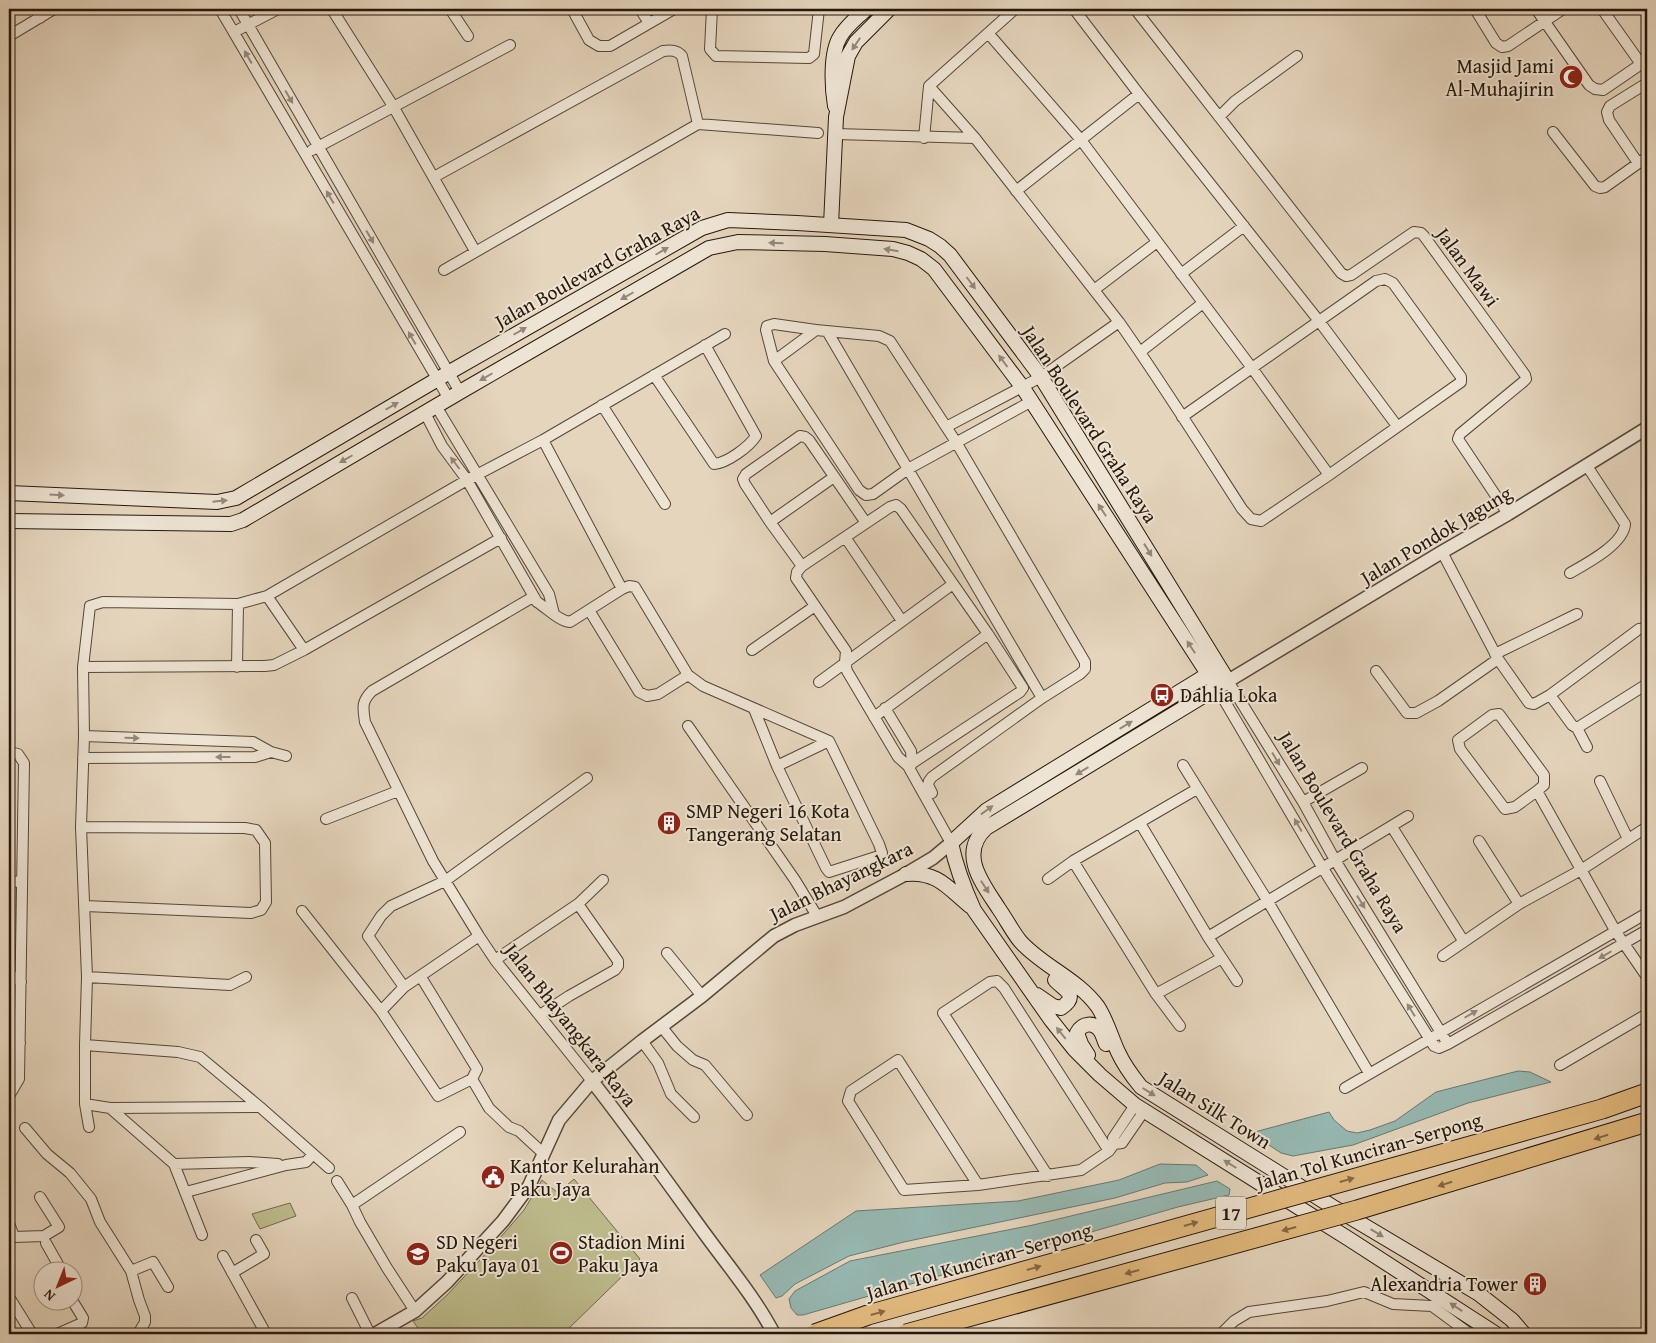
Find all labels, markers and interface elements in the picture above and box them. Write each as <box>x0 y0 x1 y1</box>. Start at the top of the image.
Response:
one-way arrow <box>851 38 860 51</box>
one-way arrow <box>244 50 253 64</box>
place label: Masjid Jami Al-Muhajirin <box>1445 51 1554 103</box>
mosque icon: Masjid Jami Al-Muhajirin <box>1558 64 1584 90</box>
one-way arrow <box>285 89 293 104</box>
one-way arrow <box>326 191 335 204</box>
street label: Jalan Boulevard Graha Raya <box>486 198 705 337</box>
street label: Jalan Mawi <box>1428 219 1507 313</box>
one-way arrow <box>366 230 374 245</box>
one-way arrow <box>768 239 784 247</box>
one-way arrow <box>883 245 899 253</box>
one-way arrow <box>654 247 669 255</box>
one-way arrow <box>966 276 977 289</box>
one-way arrow <box>620 291 633 300</box>
street label: Jalan Boulevard Graha Raya <box>1014 317 1166 529</box>
one-way arrow <box>514 327 527 336</box>
one-way arrow <box>408 331 417 344</box>
one-way arrow <box>998 354 1008 368</box>
one-way arrow <box>478 373 493 381</box>
one-way arrow <box>385 402 398 411</box>
one-way arrow <box>339 455 352 464</box>
one-way arrow <box>449 457 460 470</box>
street label: Jalan Pondok Jagung <box>1352 478 1517 593</box>
one-way arrow <box>50 492 66 500</box>
one-way arrow <box>212 497 228 505</box>
one-way arrow <box>1098 504 1107 517</box>
one-way arrow <box>1143 544 1152 557</box>
one-way arrow <box>1186 640 1195 654</box>
place label: Dahlia Loka <box>1180 680 1278 709</box>
bus stop icon: Dahlia Loka <box>1149 682 1175 708</box>
one-way arrow <box>1119 721 1132 730</box>
street label: Jalan Boulevard Graha Raya <box>1270 723 1415 938</box>
one-way arrow <box>125 734 141 742</box>
one-way arrow <box>1272 752 1281 765</box>
one-way arrow <box>215 753 231 761</box>
one-way arrow <box>1076 766 1089 775</box>
place label: SMP Negeri 16 Kota Tangerang Selatan <box>686 796 850 848</box>
one-way arrow <box>980 805 994 815</box>
building icon: SMP Negeri 16 Kota Tangerang Selatan <box>656 810 682 836</box>
one-way arrow <box>1293 818 1302 831</box>
street label: Jalan Bhayangkara <box>762 833 918 929</box>
one-way arrow <box>980 881 990 894</box>
one-way arrow <box>1356 895 1365 908</box>
street label: Jalan Bhayangkara Raya <box>496 934 645 1113</box>
one-way arrow <box>1598 950 1612 959</box>
one-way arrow <box>1406 1003 1416 1016</box>
one-way arrow <box>1465 1010 1478 1019</box>
one-way arrow <box>1056 1027 1067 1040</box>
street label: Jalan Silk Town <box>1151 1062 1277 1156</box>
one-way arrow <box>1143 1087 1156 1097</box>
street label: Jalan Tol Kunciran–Serpong <box>1250 1104 1485 1197</box>
one-way arrow <box>1593 1133 1608 1141</box>
place label: Kantor Kelurahan Paku Jaya <box>510 1151 660 1203</box>
one-way arrow <box>1223 1160 1236 1169</box>
public building icon: Kantor Kelurahan Paku Jaya <box>480 1164 506 1190</box>
one-way arrow <box>1340 1176 1355 1184</box>
one-way arrow <box>1438 1180 1453 1188</box>
road number: 17 <box>1216 1196 1246 1230</box>
street label: Jalan Tol Kunciran–Serpong <box>860 1214 1095 1307</box>
one-way arrow <box>1183 1220 1198 1228</box>
one-way arrow <box>1282 1225 1297 1233</box>
place label: SD Negeri Paku Jaya 01 <box>436 1227 540 1279</box>
place label: Stadion Mini Paku Jaya <box>578 1227 686 1279</box>
one-way arrow <box>1370 1229 1383 1238</box>
sports icon: Stadion Mini Paku Jaya <box>548 1240 574 1266</box>
school or university icon: SD Negeri Paku Jaya 01 <box>405 1241 431 1267</box>
north arrow <box>32 1260 82 1310</box>
one-way arrow <box>1027 1264 1042 1272</box>
one-way arrow <box>1125 1268 1140 1276</box>
place label: Alexandria Tower <box>1370 1269 1518 1298</box>
building icon: Alexandria Tower <box>1522 1271 1548 1297</box>
text: N <box>38 1285 59 1306</box>
one-way arrow <box>1449 1303 1463 1312</box>
one-way arrow <box>870 1308 885 1316</box>

